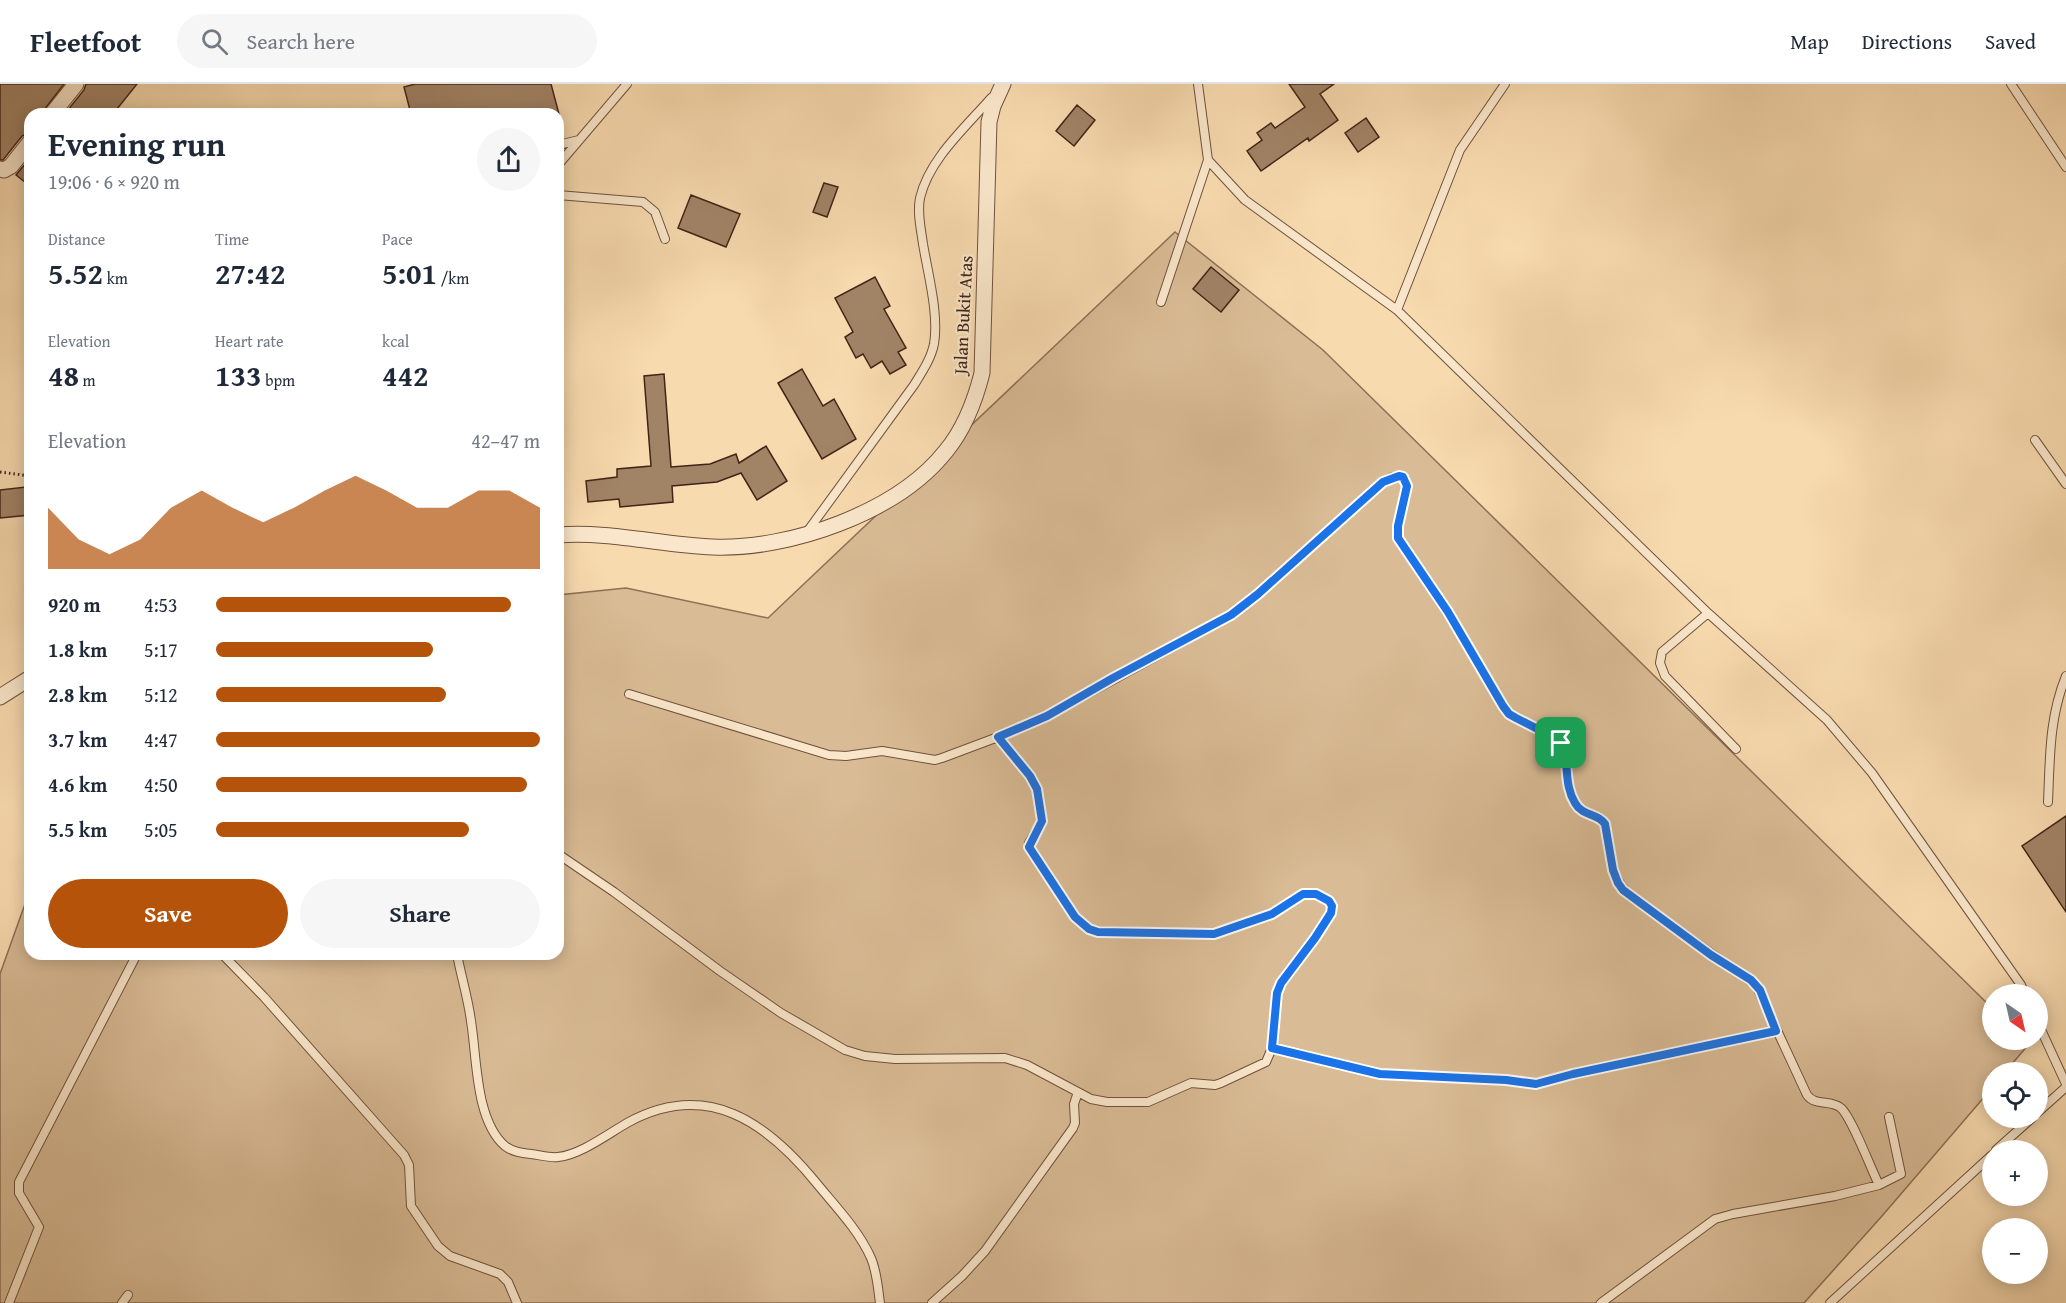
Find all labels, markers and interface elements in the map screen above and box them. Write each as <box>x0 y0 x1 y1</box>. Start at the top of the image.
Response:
search box <box>177 14 597 68</box>
text: Fleetfoot <box>30 21 141 62</box>
icon: search <box>198 25 231 58</box>
text: Search here <box>246 25 355 57</box>
text: Map <box>1790 26 1829 57</box>
text: Directions <box>1862 26 1952 57</box>
text: Saved <box>1985 26 2036 57</box>
text: Evening run <box>48 120 225 168</box>
button: share <box>477 128 540 191</box>
text: 19:06 · 6 × 920 m <box>48 167 180 196</box>
text: Distance <box>48 227 105 251</box>
text: Time <box>215 227 249 251</box>
text: Pace <box>382 227 413 251</box>
text: 5.52 <box>48 251 103 295</box>
text: 27:42 <box>215 251 286 295</box>
text: 5:01 <box>382 251 437 295</box>
street label: Jalan Bukit Atas <box>946 255 980 377</box>
text: km <box>103 266 128 290</box>
text: /km <box>437 266 469 290</box>
text: Elevation <box>48 329 111 353</box>
text: Heart rate <box>215 329 284 353</box>
text: kcal <box>382 329 409 353</box>
text: 48 <box>48 353 79 397</box>
text: 133 <box>215 353 262 397</box>
text: 442 <box>382 353 429 397</box>
text: m <box>79 368 96 392</box>
text: bpm <box>262 368 295 392</box>
text: Elevation <box>48 426 126 455</box>
text: 42–47 m <box>471 426 540 455</box>
text: 920 m <box>48 590 101 619</box>
text: 4:53 <box>144 590 178 619</box>
text: 1.8 km <box>48 635 107 664</box>
text: 5:17 <box>144 635 178 664</box>
text: 2.8 km <box>48 680 107 709</box>
text: 5:12 <box>144 680 178 709</box>
pin <box>1535 717 1586 768</box>
text: 3.7 km <box>48 725 107 754</box>
text: 4:47 <box>144 725 178 754</box>
icon: arrive <box>1544 726 1577 759</box>
text: 4.6 km <box>48 770 107 799</box>
text: 4:50 <box>144 770 178 799</box>
text: 5.5 km <box>48 815 107 844</box>
text: 5:05 <box>144 815 178 844</box>
button: Save <box>48 879 288 948</box>
button: Share <box>300 879 540 948</box>
north arrow <box>1982 984 2048 1050</box>
map controls <box>1982 984 2048 1284</box>
button: locate <box>1982 1062 2048 1128</box>
button: + <box>1982 1140 2048 1206</box>
button: − <box>1982 1218 2048 1284</box>

